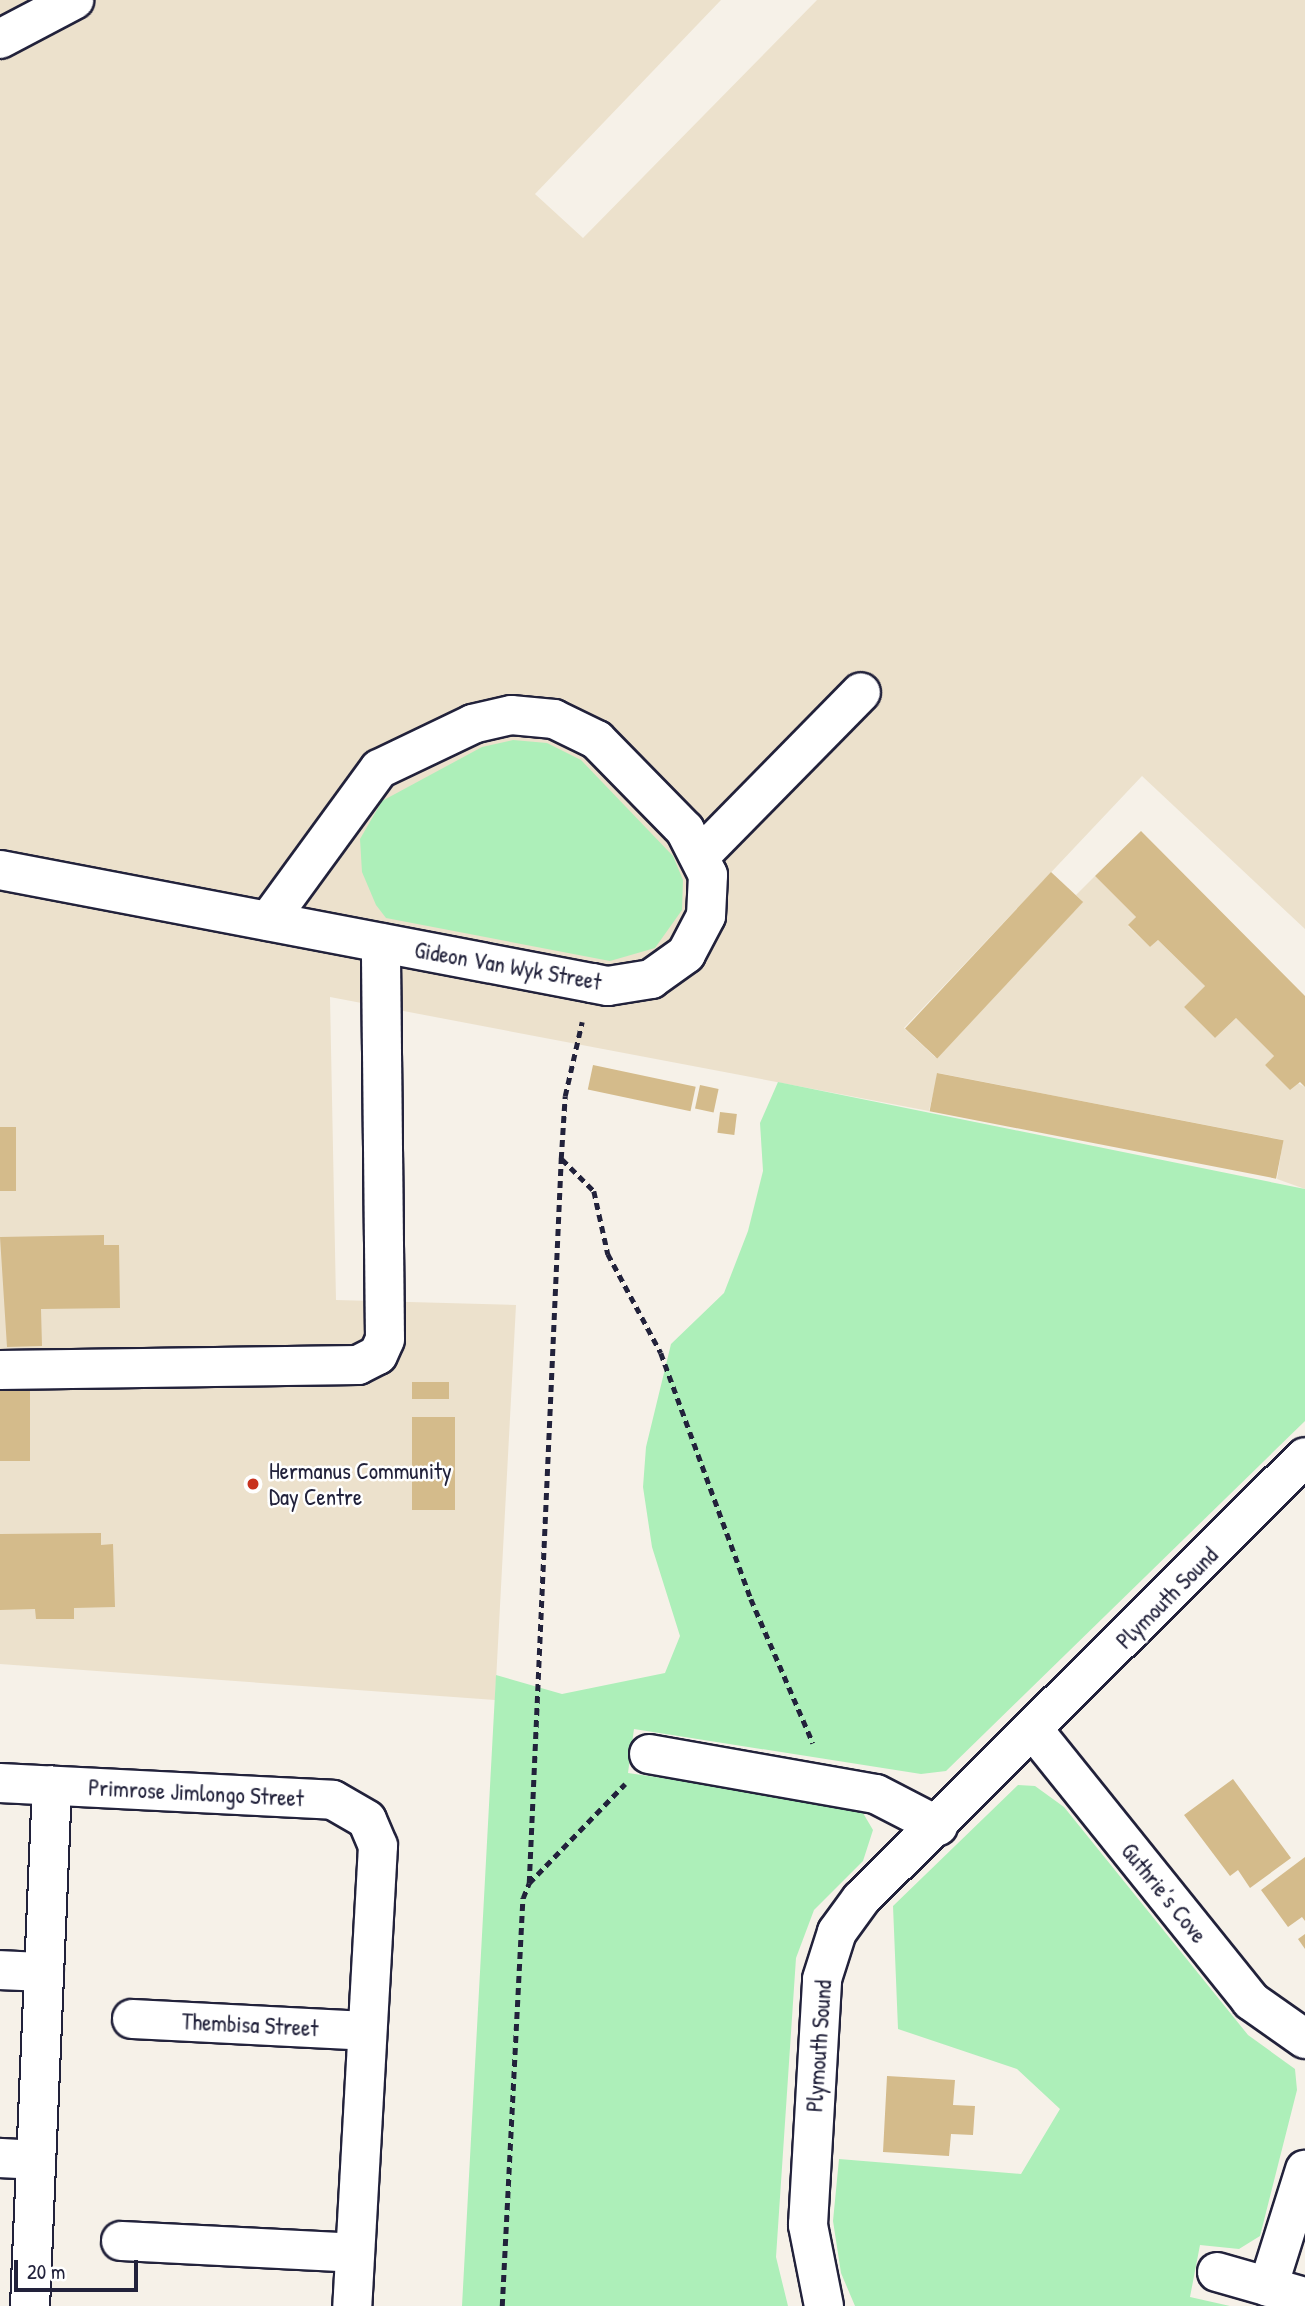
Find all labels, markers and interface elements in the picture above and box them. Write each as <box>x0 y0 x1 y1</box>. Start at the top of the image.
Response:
street label: Gideon Van Wyk Street <box>412 936 604 996</box>
place label: Hermanus Community Day Centre <box>269 1457 452 1511</box>
marker: Hermanus Community Day Centre <box>243 1474 263 1494</box>
street label: Plymouth Sound <box>1110 1541 1224 1655</box>
street label: Primrose Jimlongo Street <box>88 1774 304 1812</box>
street label: Guthrie’s Cove <box>1115 1838 1213 1948</box>
street label: Plymouth Sound <box>801 1979 837 2113</box>
street label: Thembisa Street <box>181 2008 319 2042</box>
scale bar <box>18 2246 142 2290</box>
text: 20 m <box>27 2257 65 2286</box>

